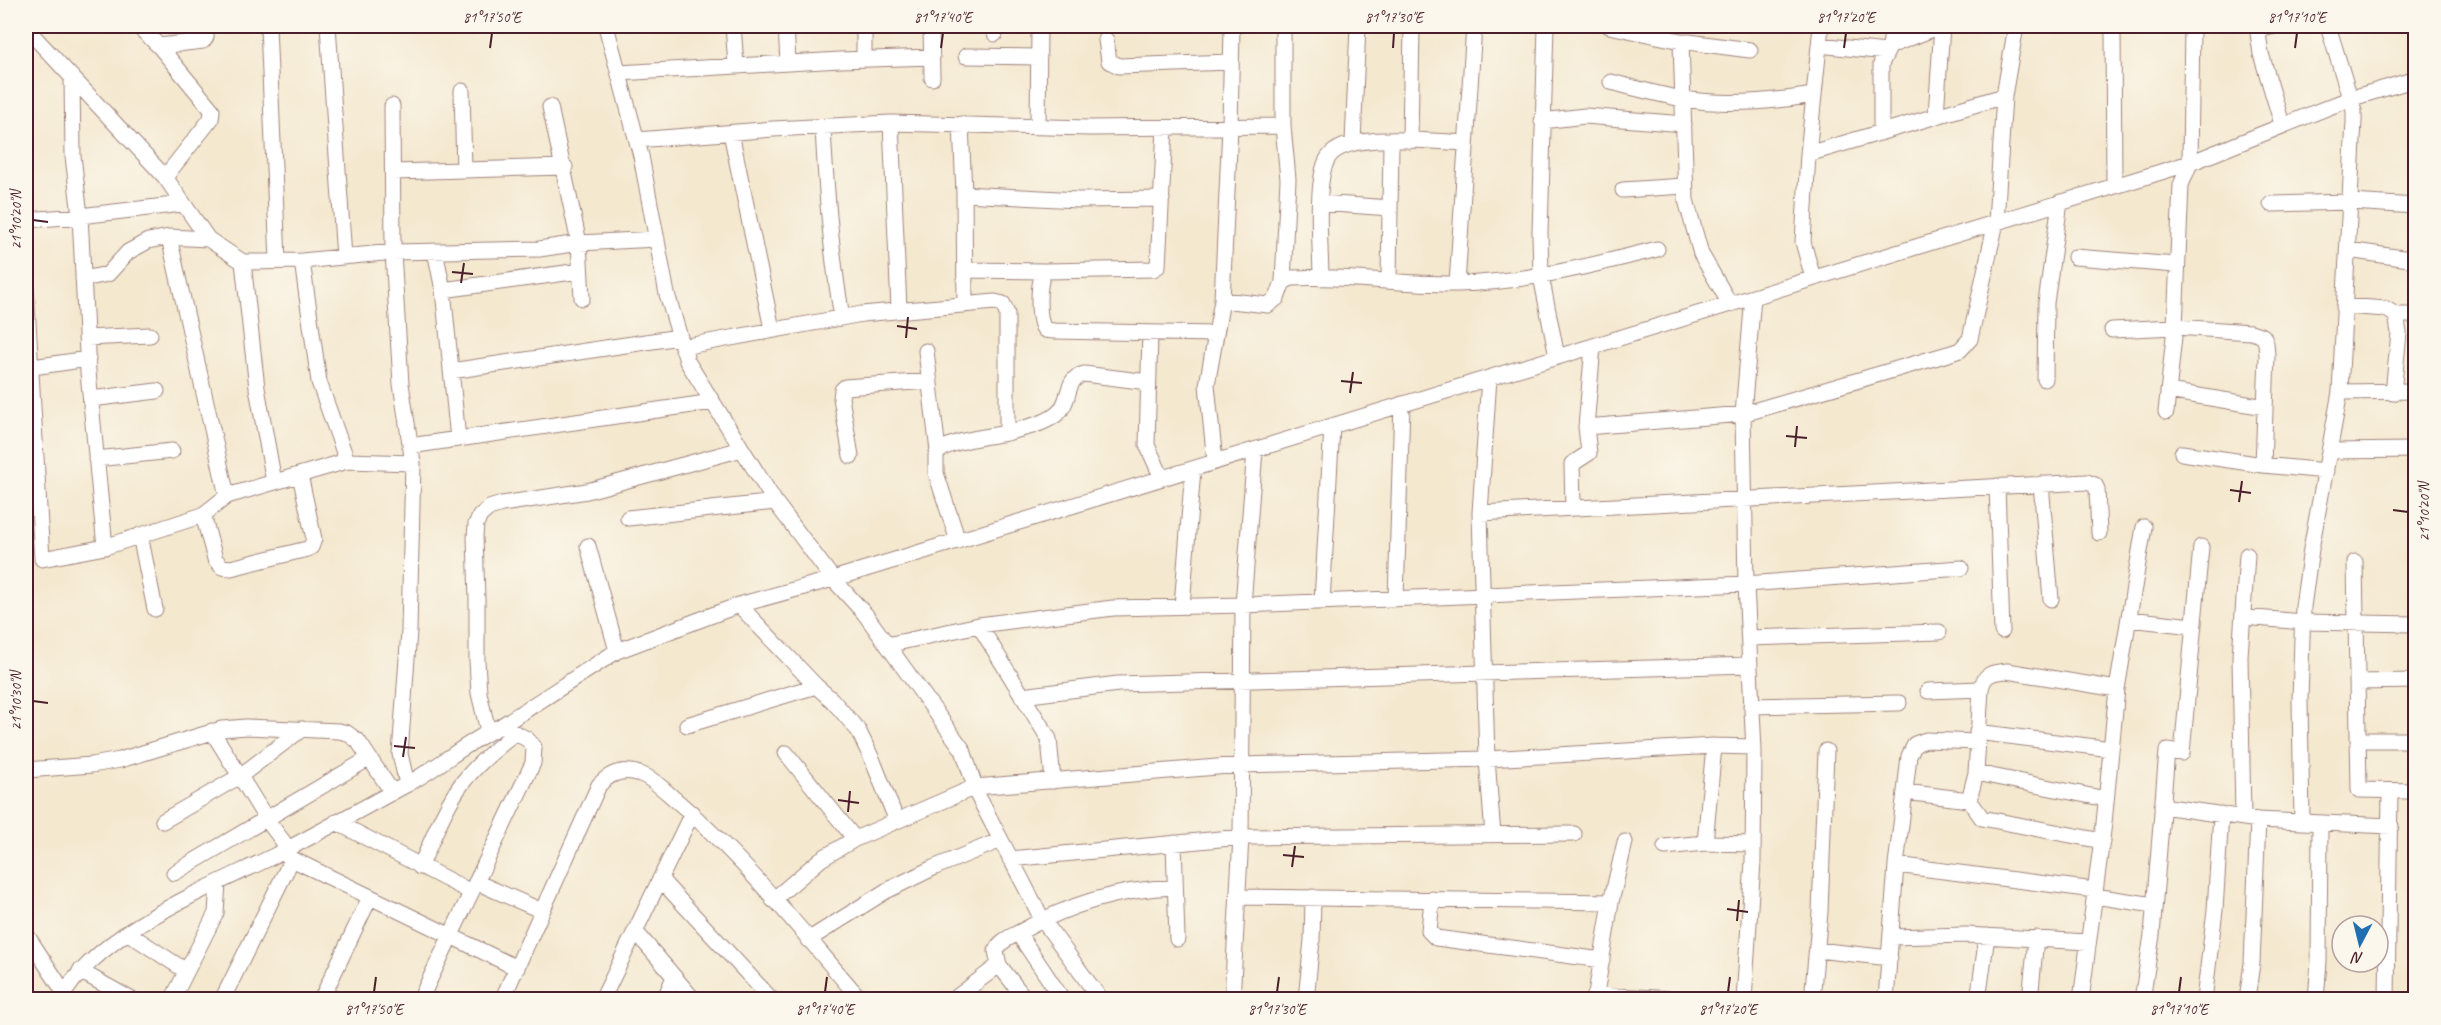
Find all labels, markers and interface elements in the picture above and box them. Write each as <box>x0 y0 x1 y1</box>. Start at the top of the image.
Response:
text: 81°17'50"E <box>463 8 523 27</box>
text: 81°17'40"E <box>914 8 974 27</box>
text: 81°17'30"E <box>1365 8 1425 27</box>
text: 81°17'20"E <box>1817 8 1877 27</box>
text: 81°17'10"E <box>2268 8 2328 27</box>
text: 21°10'20"N <box>7 187 26 250</box>
text: 21°10'20"N <box>2415 479 2434 542</box>
text: 21°10'30"N <box>7 668 26 731</box>
north arrow <box>2330 914 2390 974</box>
text: N <box>2349 947 2364 968</box>
text: 81°17'50"E <box>345 1000 405 1019</box>
text: 81°17'40"E <box>796 1000 856 1019</box>
text: 81°17'30"E <box>1248 1000 1308 1019</box>
text: 81°17'20"E <box>1699 1000 1759 1019</box>
text: 81°17'10"E <box>2150 1000 2210 1019</box>

